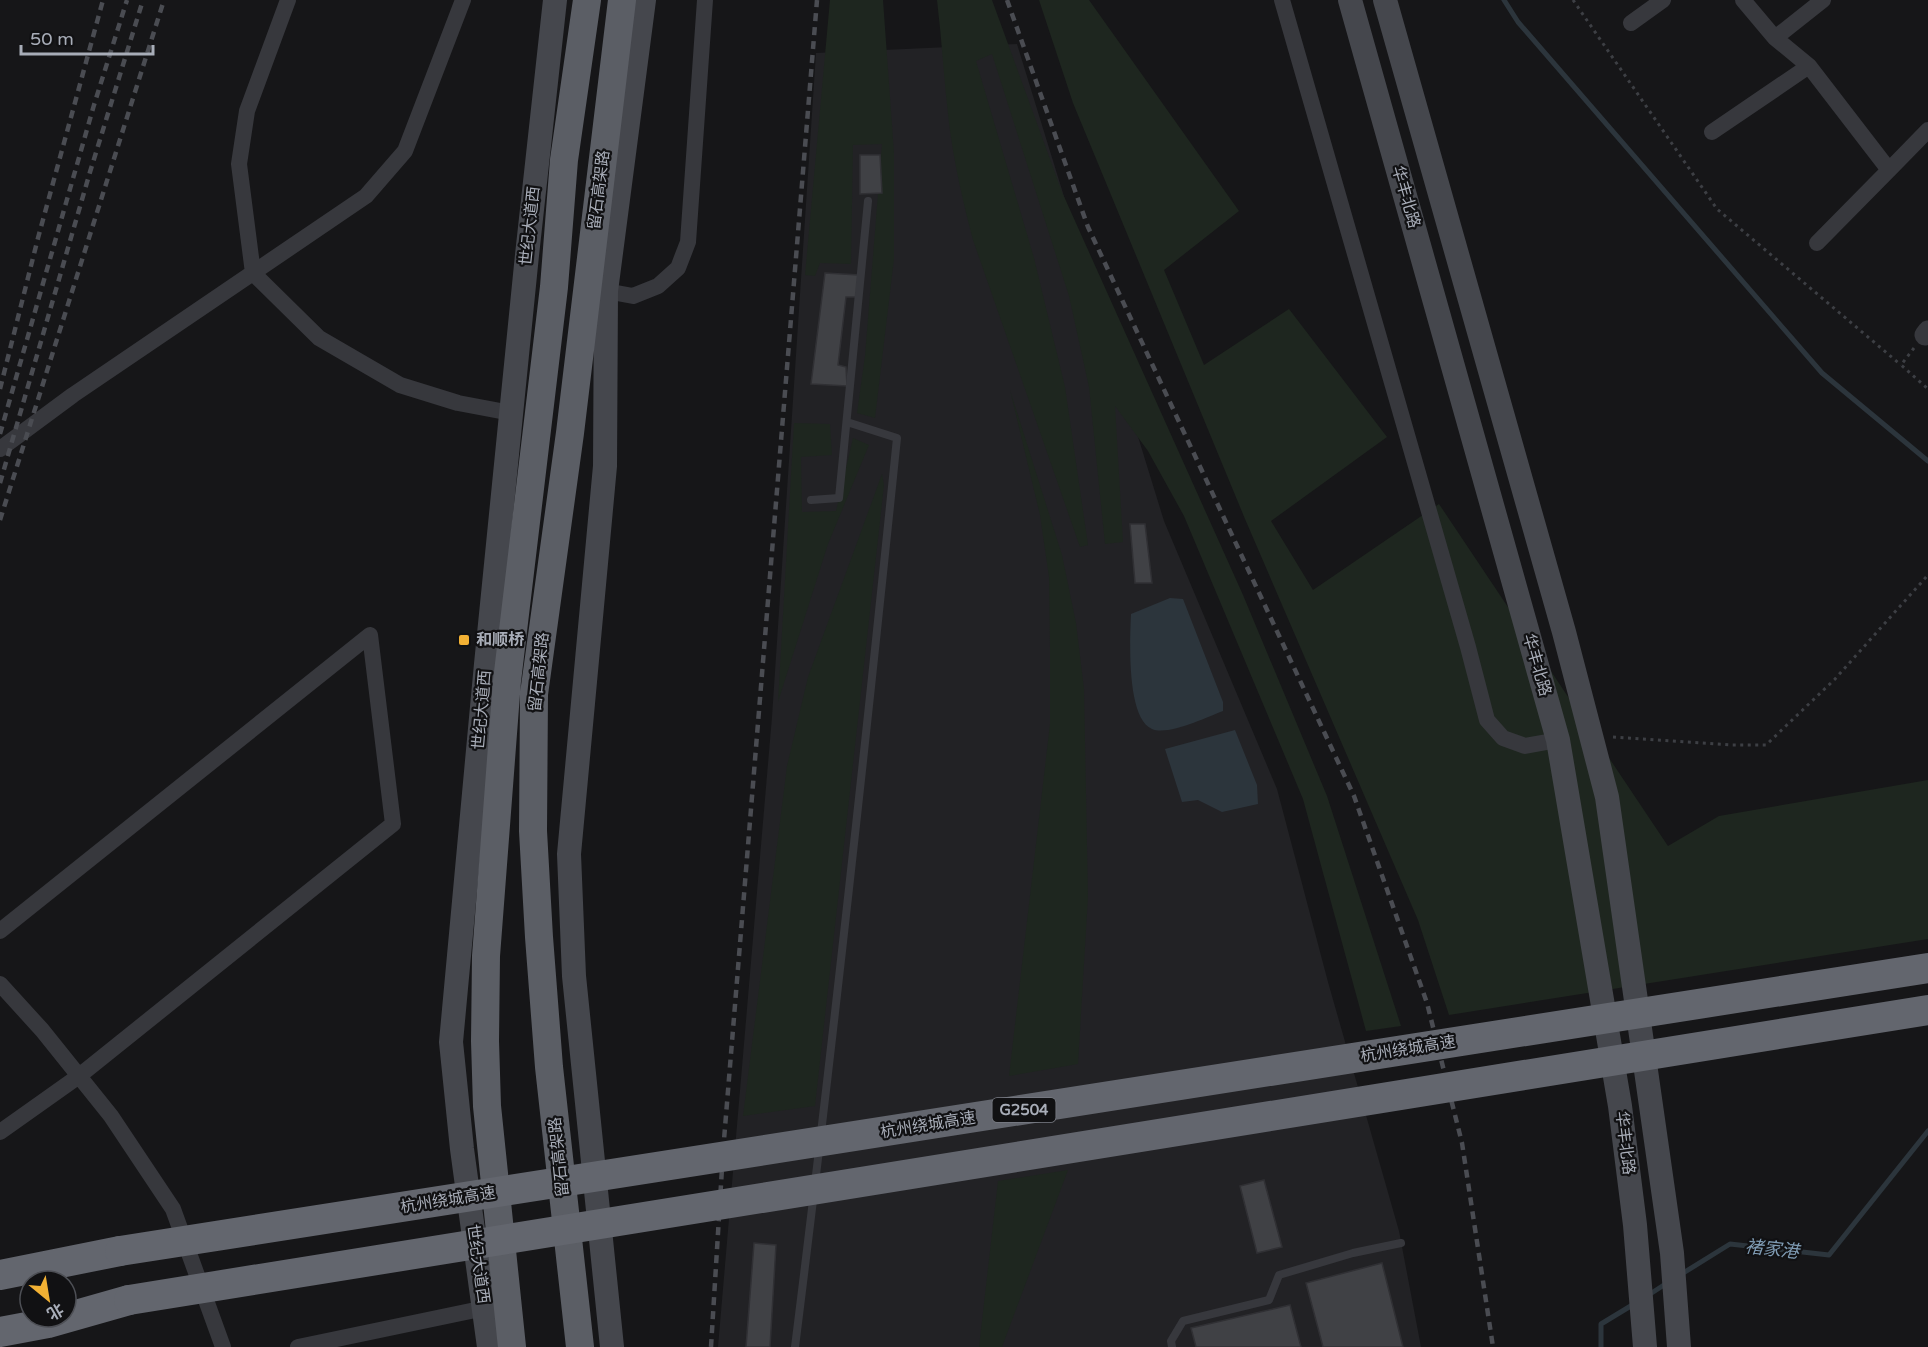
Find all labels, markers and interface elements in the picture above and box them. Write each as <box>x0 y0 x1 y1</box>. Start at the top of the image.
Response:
scale bar <box>21 18 153 56</box>
text: 50 m <box>30 28 74 50</box>
street label: 留石高架路 <box>584 149 614 231</box>
street label: 华丰北路 <box>1388 163 1424 231</box>
street label: 世纪大道西 <box>516 185 544 267</box>
place label: 和顺桥 <box>476 630 525 650</box>
street label: 留石高架路 <box>525 631 553 713</box>
street label: 华丰北路 <box>1519 631 1555 699</box>
marker: 和顺桥 <box>457 633 471 647</box>
street label: 世纪大道西 <box>469 669 495 751</box>
street label: 杭州绕城高速 <box>1359 1032 1457 1066</box>
road number: G2504 <box>992 1098 1056 1122</box>
street label: 杭州绕城高速 <box>879 1108 977 1142</box>
street label: 华丰北路 <box>1611 1110 1639 1176</box>
street label: 留石高架路 <box>545 1116 573 1198</box>
street label: 杭州绕城高速 <box>399 1183 497 1217</box>
street label: 世纪大道西 <box>463 1223 493 1305</box>
water label: 褚家港 <box>1744 1235 1803 1263</box>
north arrow <box>18 1269 78 1329</box>
text: 北 <box>43 1298 67 1324</box>

